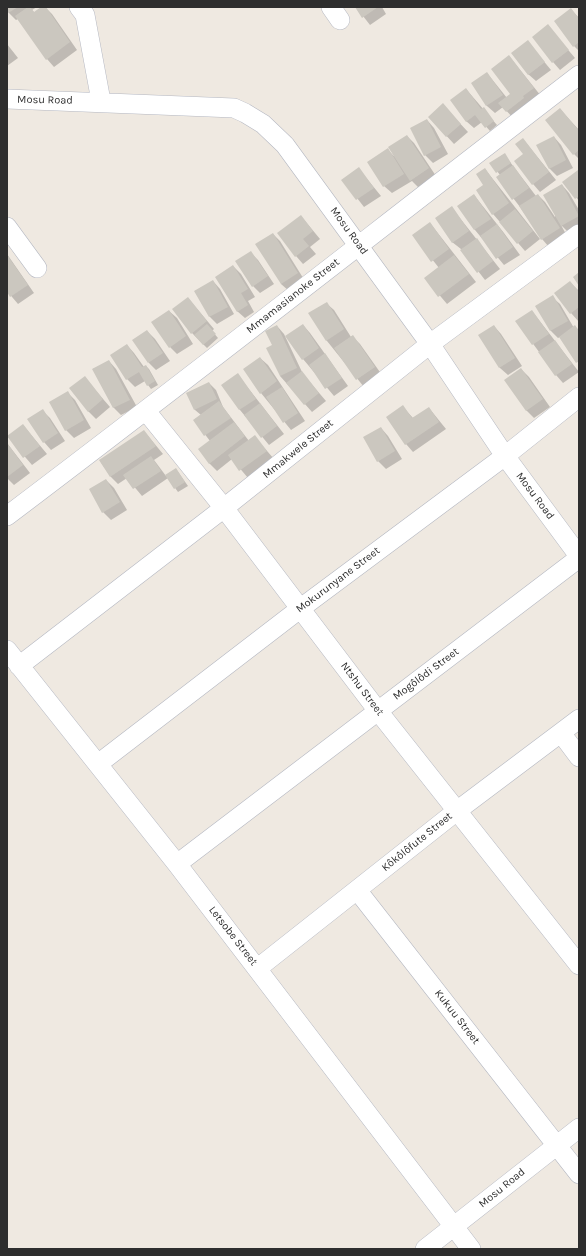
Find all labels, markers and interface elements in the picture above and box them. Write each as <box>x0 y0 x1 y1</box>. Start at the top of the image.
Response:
street label: Mosu Road <box>17 93 73 107</box>
street label: Mosu Road <box>327 205 371 257</box>
street label: Mmamasianoke Street <box>244 256 342 336</box>
street label: Mmakwele Street <box>260 416 336 482</box>
street label: Mosu Road <box>513 470 557 522</box>
street label: Mokurunyane Street <box>293 544 383 616</box>
street label: Mogôlôdi Street <box>390 645 462 703</box>
street label: Ntshu Street <box>338 660 386 718</box>
street label: Kôkôlôfute Street <box>379 809 455 875</box>
street label: Letsobe Street <box>206 904 260 968</box>
street label: Kukuu Street <box>432 987 482 1047</box>
street label: Mosu Road <box>476 1165 528 1211</box>

